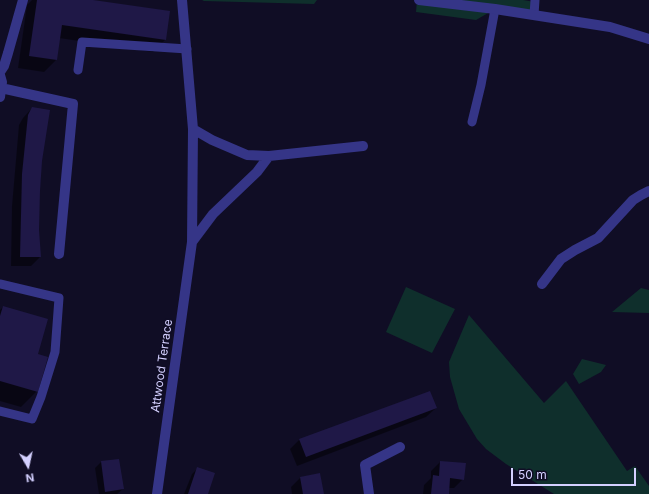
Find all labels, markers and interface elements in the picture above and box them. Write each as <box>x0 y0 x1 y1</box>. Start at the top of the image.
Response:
street label: Attwood Terrace <box>148 318 176 414</box>
north arrow <box>8 446 48 486</box>
scale bar <box>513 460 638 486</box>
text: 50 m <box>518 467 547 482</box>
text: N <box>25 470 35 485</box>

